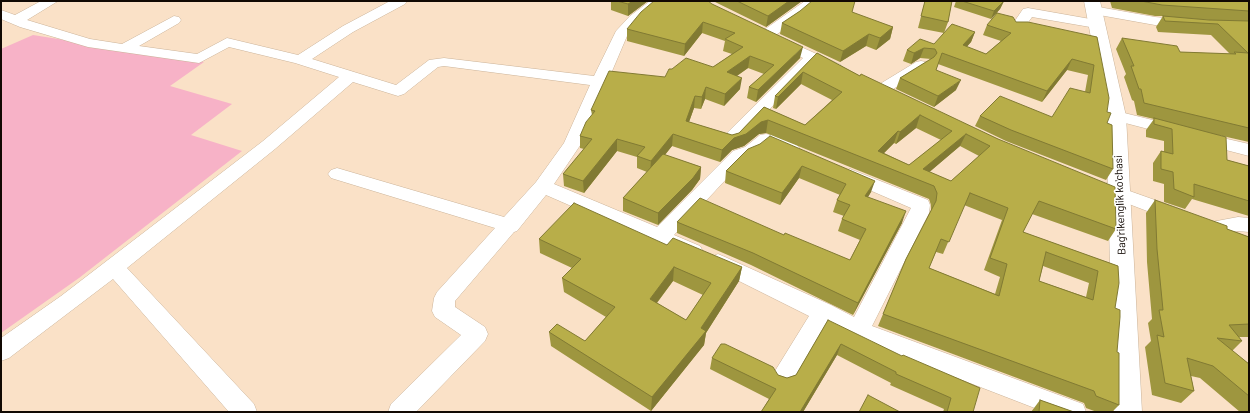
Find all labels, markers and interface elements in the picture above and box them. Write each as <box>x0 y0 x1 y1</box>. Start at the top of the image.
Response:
street label: Bag'rikenglik ko'chasi <box>1112 155 1128 255</box>

